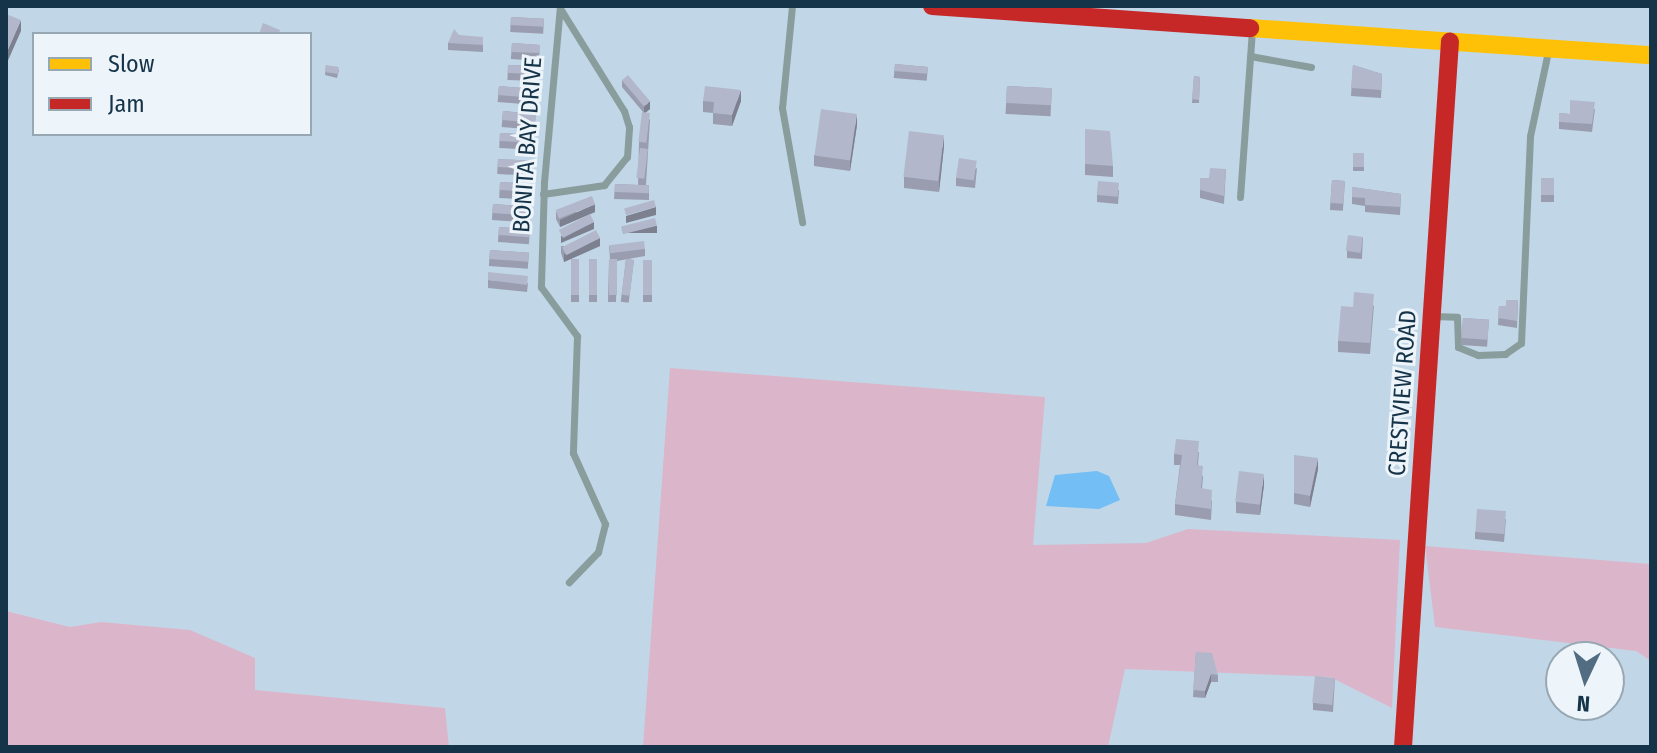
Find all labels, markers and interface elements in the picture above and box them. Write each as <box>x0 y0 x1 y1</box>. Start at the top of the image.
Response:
legend <box>32 32 312 136</box>
text: Slow <box>108 50 154 78</box>
street label: BONITA BAY DRIVE <box>507 56 549 234</box>
text: Jam <box>108 90 145 118</box>
street label: CRESTVIEW ROAD <box>1383 309 1423 477</box>
north arrow <box>1545 641 1625 721</box>
text: N <box>1576 690 1591 717</box>

